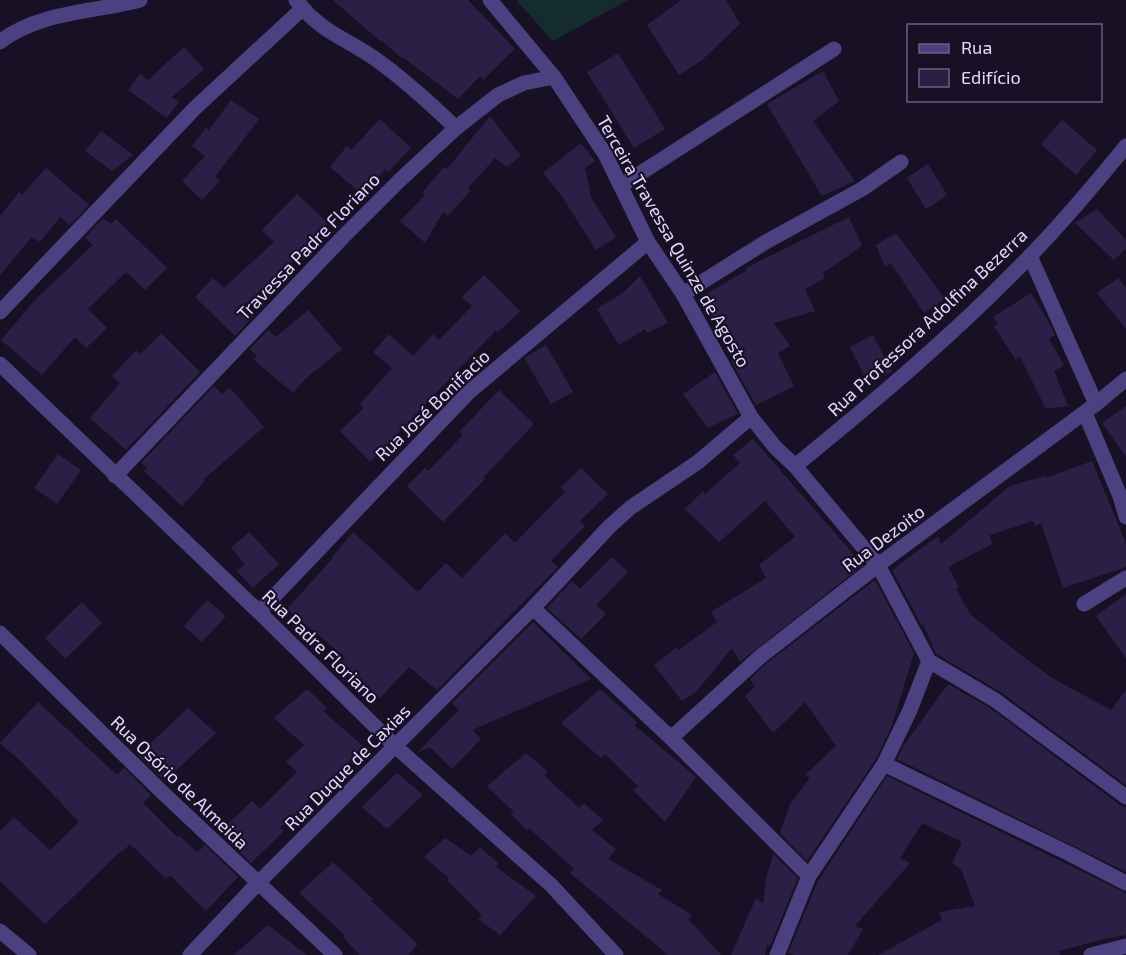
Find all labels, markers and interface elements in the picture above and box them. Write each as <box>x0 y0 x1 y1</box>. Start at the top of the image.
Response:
legend <box>907 24 1102 102</box>
text: Rua <box>961 36 992 58</box>
text: Edifício <box>961 66 1021 88</box>
street label: Terceira Travessa Quinze de Agosto <box>593 111 755 371</box>
street label: Travessa Padre Floriano <box>232 168 384 324</box>
street label: Rua Professora Adolfina Bezerra <box>823 224 1031 420</box>
street label: Rua José Bonifacio <box>370 345 494 465</box>
street label: Rua Dezoito <box>837 500 929 576</box>
street label: Rua Padre Floriano <box>258 585 384 707</box>
street label: Rua Duque de Caxias <box>280 700 414 834</box>
street label: Rua Osório de Almeida <box>107 711 253 853</box>

